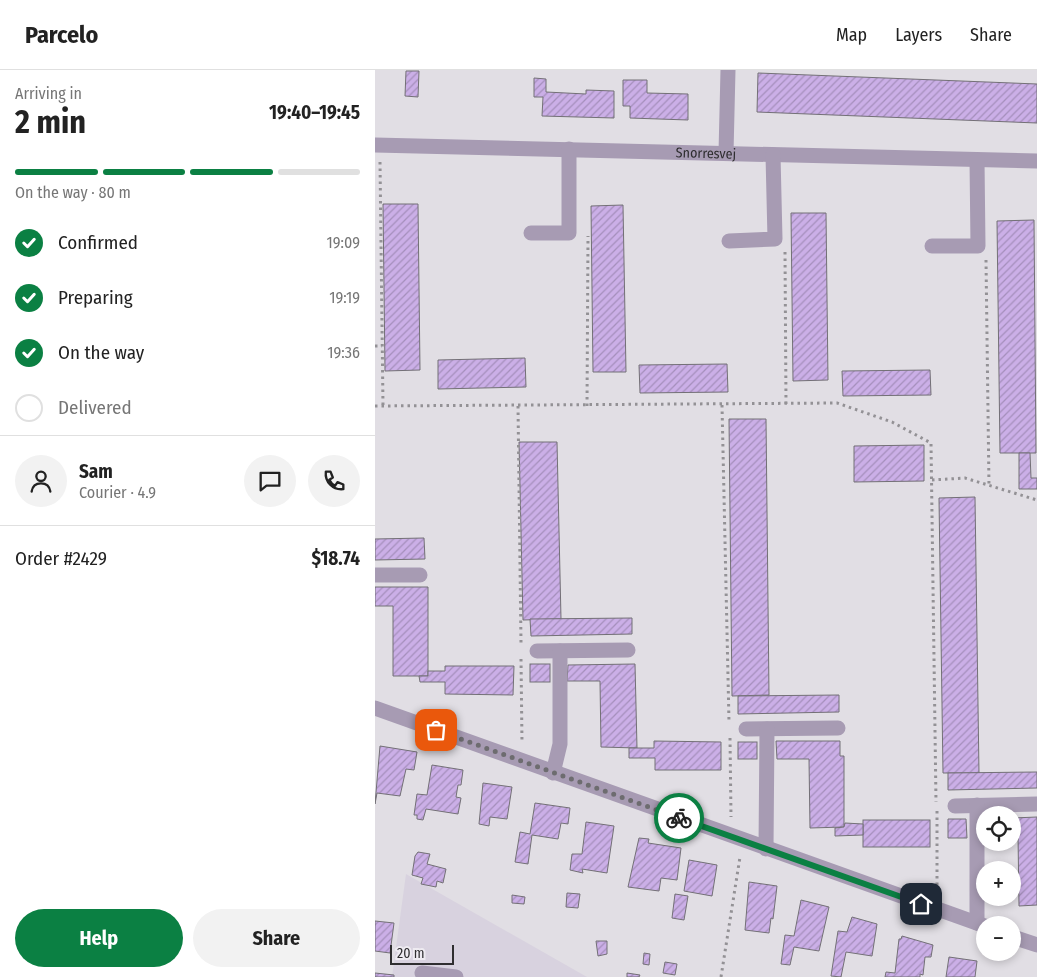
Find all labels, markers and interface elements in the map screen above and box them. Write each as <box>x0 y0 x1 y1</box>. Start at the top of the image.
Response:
text: Parcelo <box>25 21 98 49</box>
text: Map <box>836 24 867 46</box>
text: Layers <box>895 24 942 46</box>
text: Share <box>970 24 1012 46</box>
text: Arriving in <box>15 84 82 103</box>
text: 19:40–19:45 <box>269 101 360 124</box>
text: 2 min <box>15 103 86 141</box>
street label: Snorresvej <box>675 144 736 162</box>
text: On the way · 80 m <box>15 183 131 202</box>
icon: check <box>15 229 43 257</box>
text: Confirmed <box>58 231 138 254</box>
text: 19:09 <box>327 233 360 252</box>
icon: check <box>15 284 43 312</box>
text: Preparing <box>58 286 133 309</box>
text: 19:19 <box>329 288 360 307</box>
icon: check <box>15 339 43 367</box>
text: On the way <box>58 341 144 364</box>
text: 19:36 <box>327 343 360 362</box>
text: Delivered <box>58 396 132 419</box>
button: person <box>15 455 67 507</box>
button: chat <box>244 455 296 507</box>
button: phone <box>308 455 360 507</box>
text: Sam <box>79 460 113 483</box>
text: Courier · 4.9 <box>79 483 156 502</box>
text: Order #2429 <box>15 547 107 570</box>
text: $18.74 <box>312 547 360 570</box>
pin <box>415 709 457 751</box>
icon: bag <box>422 716 450 744</box>
courier <box>654 793 704 843</box>
icon: bike <box>665 804 693 832</box>
map controls <box>976 806 1021 961</box>
button: locate <box>976 806 1021 851</box>
button: + <box>976 861 1021 906</box>
pin <box>900 883 942 925</box>
icon: home <box>907 890 935 918</box>
button: Help <box>15 909 183 967</box>
button: Share <box>193 909 360 967</box>
button: − <box>976 916 1021 961</box>
scale bar <box>390 942 454 965</box>
text: 20 m <box>397 945 425 962</box>

